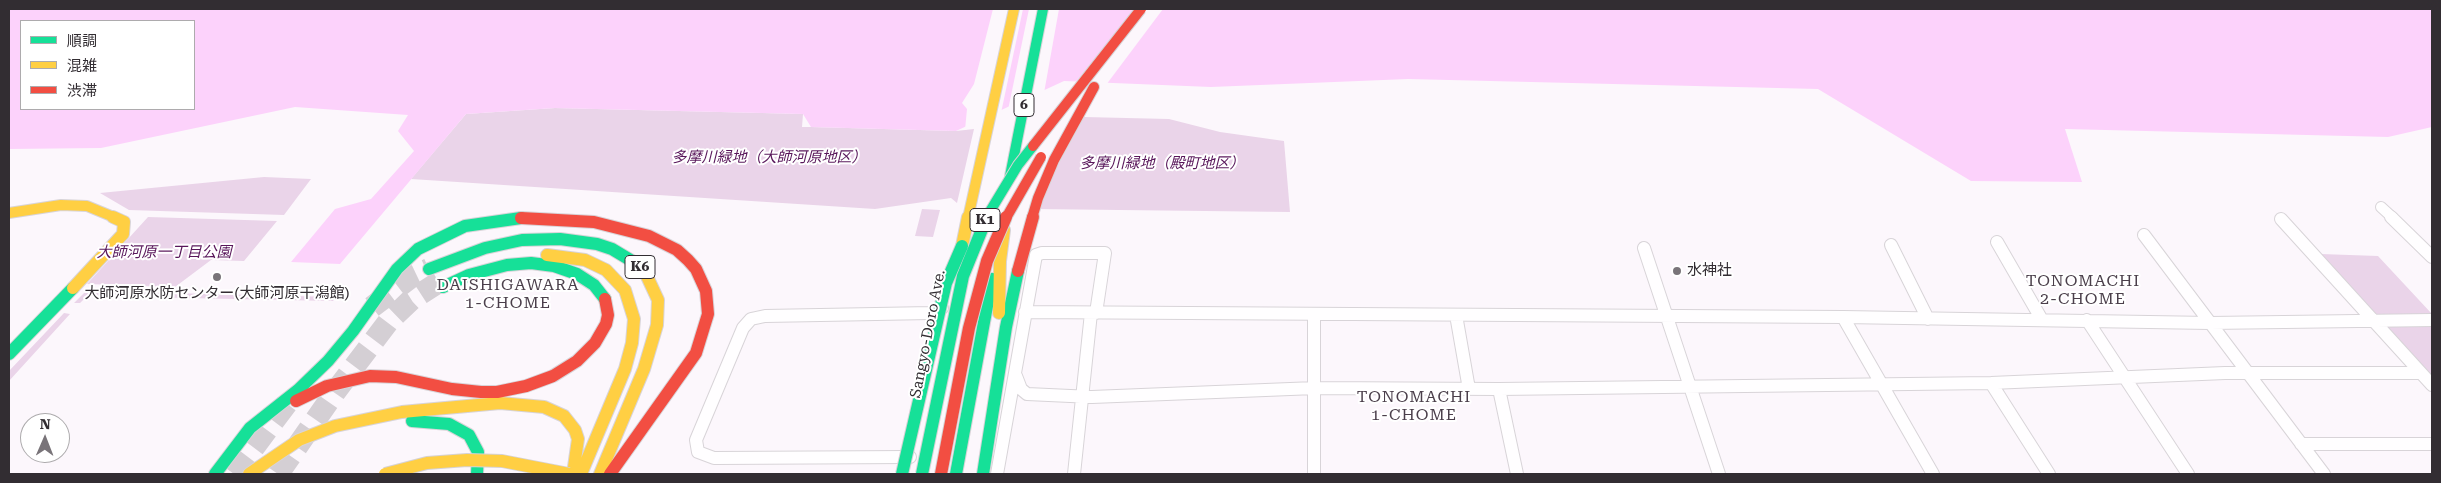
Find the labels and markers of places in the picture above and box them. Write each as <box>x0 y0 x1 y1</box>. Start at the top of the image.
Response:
place label: 水神社 <box>1687 262 1732 280</box>
marker: 水神社 <box>1671 265 1683 277</box>
marker: 大師河原水防センター(大師河原干潟館) <box>211 271 223 283</box>
place label: 大師河原水防センター(大師河原干潟館) <box>85 285 349 303</box>

